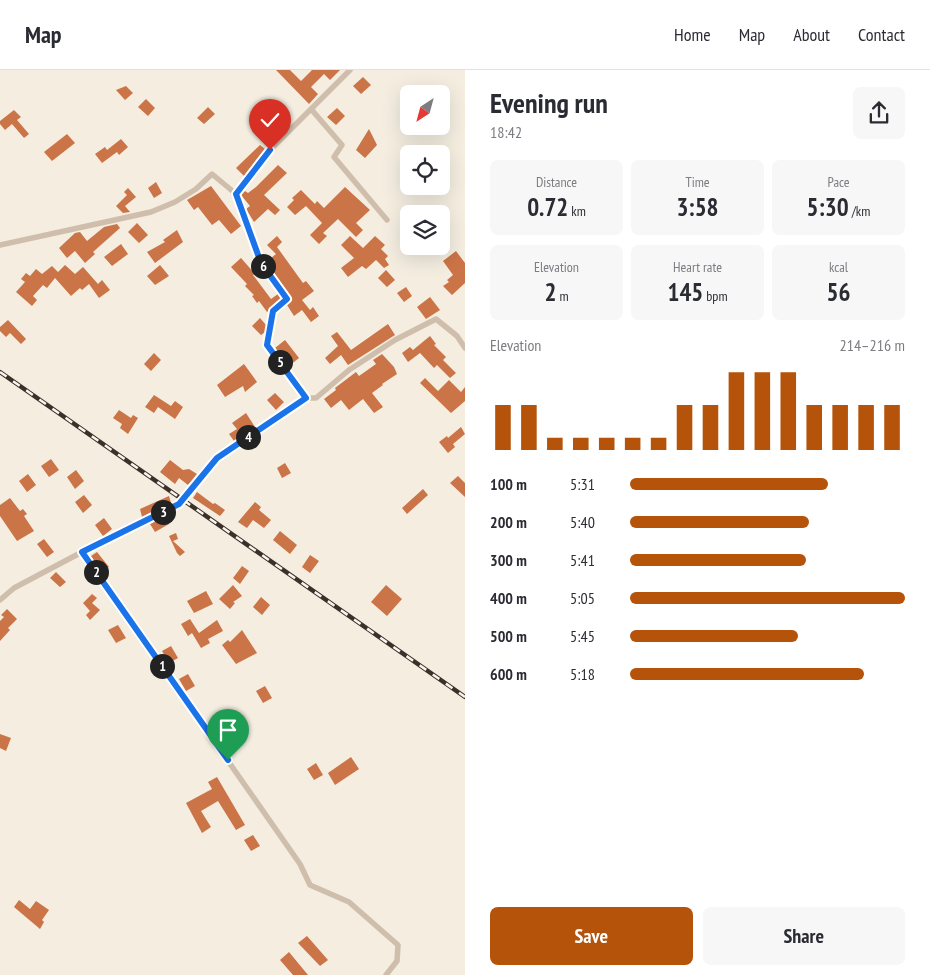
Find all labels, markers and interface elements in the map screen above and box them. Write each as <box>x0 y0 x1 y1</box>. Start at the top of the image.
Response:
text: Map <box>25 19 62 50</box>
text: Home <box>674 23 711 46</box>
text: Map <box>739 23 765 46</box>
text: About <box>793 23 830 46</box>
text: Contact <box>858 23 905 46</box>
text: Evening run <box>490 84 608 121</box>
north arrow <box>400 85 450 135</box>
map controls <box>400 85 450 255</box>
button: share <box>853 87 905 139</box>
pin <box>249 99 291 150</box>
icon: check <box>256 106 284 134</box>
text: 18:42 <box>490 122 522 142</box>
button: locate <box>400 145 450 195</box>
text: Distance <box>536 173 577 191</box>
text: Time <box>685 173 710 191</box>
text: Pace <box>827 173 850 191</box>
text: 0.72 <box>527 191 568 223</box>
text: 3:58 <box>676 191 719 223</box>
text: 5:30 <box>807 191 849 223</box>
text: km <box>568 202 586 220</box>
text: /km <box>849 202 870 220</box>
button: layers <box>400 205 450 255</box>
pin: 6 <box>250 254 276 278</box>
text: 6 <box>260 257 267 275</box>
text: Elevation <box>534 258 579 276</box>
text: Heart rate <box>673 258 722 276</box>
text: kcal <box>829 258 848 276</box>
text: 2 <box>544 276 556 308</box>
text: 145 <box>667 276 703 308</box>
text: 56 <box>827 276 850 308</box>
text: m <box>556 287 569 305</box>
text: bpm <box>703 287 728 305</box>
text: Elevation <box>490 335 541 355</box>
text: 214–216 m <box>840 335 905 355</box>
pin: 5 <box>268 350 292 374</box>
text: 5 <box>277 353 284 371</box>
pin: 4 <box>236 424 260 450</box>
text: 4 <box>245 428 252 446</box>
text: 100 m <box>490 474 527 494</box>
text: 5:31 <box>570 474 595 494</box>
pin: 3 <box>150 500 176 524</box>
text: 3 <box>160 503 167 521</box>
text: 200 m <box>490 512 527 532</box>
text: 5:40 <box>570 512 595 532</box>
text: 300 m <box>490 550 527 570</box>
text: 5:41 <box>570 550 595 570</box>
pin: 2 <box>84 560 108 584</box>
text: 2 <box>93 563 100 581</box>
text: 400 m <box>490 588 527 608</box>
text: 5:05 <box>570 588 595 608</box>
text: 500 m <box>490 626 527 646</box>
text: 5:45 <box>570 626 595 646</box>
pin: 1 <box>150 654 174 678</box>
text: 1 <box>159 657 166 675</box>
text: 600 m <box>490 664 527 684</box>
text: 5:18 <box>570 664 595 684</box>
pin <box>207 709 249 760</box>
icon: arrive <box>214 716 242 744</box>
button: Save <box>490 907 693 965</box>
button: Share <box>703 907 905 965</box>

